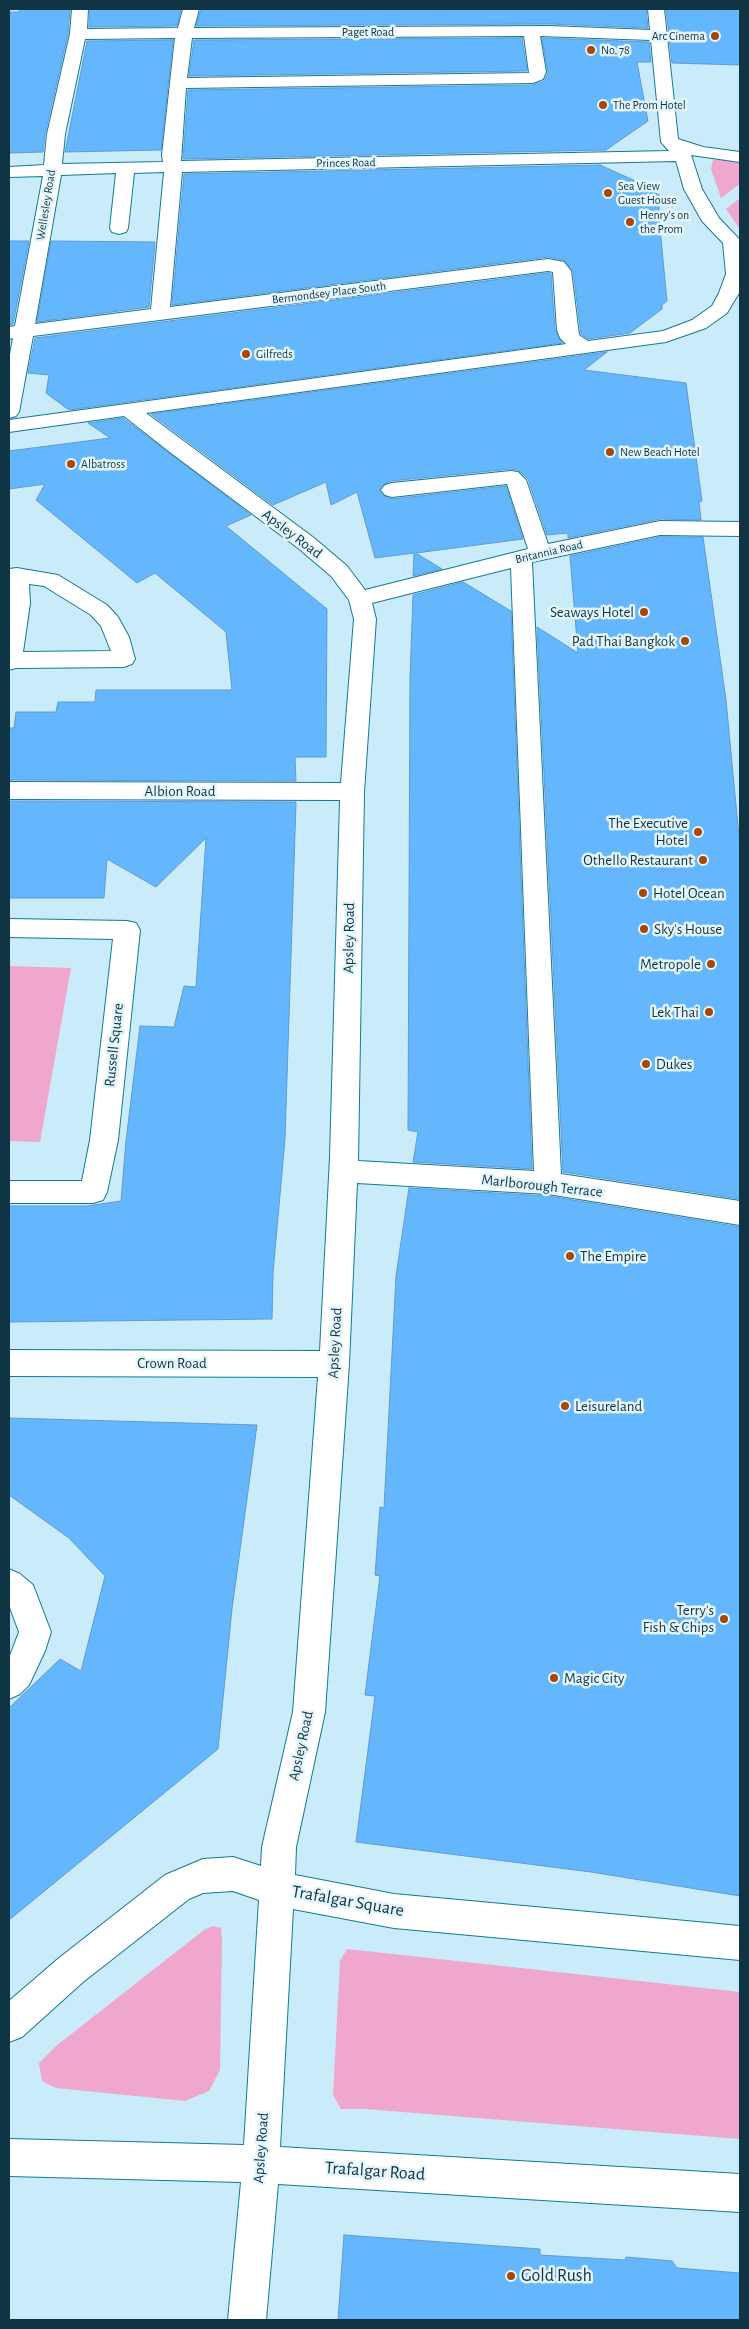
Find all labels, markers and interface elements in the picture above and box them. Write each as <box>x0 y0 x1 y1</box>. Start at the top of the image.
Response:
street label: Paget Road <box>342 25 394 39</box>
place label: Arc Cinema <box>652 29 705 43</box>
marker: Arc Cinema <box>709 30 721 42</box>
place label: No. 78 <box>601 43 630 57</box>
marker: No. 78 <box>585 44 597 56</box>
place label: The Prom Hotel <box>613 98 686 112</box>
marker: The Prom Hotel <box>597 99 609 111</box>
street label: Princes Road <box>316 155 376 171</box>
street label: Wellesley Road <box>33 169 59 241</box>
place label: Sea View Guest House <box>618 179 677 207</box>
marker: Sea View Guest House <box>602 187 614 199</box>
place label: Henry's on the Prom <box>640 208 689 236</box>
marker: Henry's on the Prom <box>624 216 636 228</box>
street label: Bermondsey Place South <box>271 279 387 307</box>
place label: Gilfreds <box>256 347 293 361</box>
marker: Gilfreds <box>240 348 252 360</box>
place label: New Beach Hotel <box>620 445 700 459</box>
marker: New Beach Hotel <box>604 446 616 458</box>
place label: Albatross <box>81 457 125 471</box>
marker: Albatross <box>65 458 77 470</box>
street label: Apsley Road <box>258 505 326 563</box>
street label: Britannia Road <box>514 537 584 567</box>
place label: Seaways Hotel <box>550 603 634 621</box>
marker: Seaways Hotel <box>638 606 650 618</box>
place label: Pad Thai Bangkok <box>572 632 675 650</box>
marker: Pad Thai Bangkok <box>679 635 691 647</box>
street label: Albion Road <box>145 782 215 800</box>
place label: The Executive Hotel <box>608 814 688 849</box>
marker: The Executive Hotel <box>692 826 704 838</box>
place label: Othello Restaurant <box>583 851 693 869</box>
marker: Othello Restaurant <box>697 854 709 866</box>
place label: Hotel Ocean <box>653 884 725 902</box>
marker: Hotel Ocean <box>637 887 649 899</box>
street label: Apsley Road <box>339 902 359 974</box>
place label: Sky's House <box>654 920 722 938</box>
marker: Sky's House <box>638 923 650 935</box>
place label: Metropole <box>640 955 701 973</box>
marker: Metropole <box>705 958 717 970</box>
street label: Russell Square <box>101 1002 127 1088</box>
place label: Lek Thai <box>651 1003 699 1021</box>
marker: Lek Thai <box>703 1006 715 1018</box>
place label: Dukes <box>656 1055 692 1073</box>
marker: Dukes <box>640 1058 652 1070</box>
street label: Marlborough Terrace <box>480 1171 604 1201</box>
place label: The Empire <box>580 1247 646 1265</box>
marker: The Empire <box>564 1250 576 1262</box>
street label: Apsley Road <box>324 1307 346 1379</box>
street label: Crown Road <box>137 1354 207 1372</box>
place label: Leisureland <box>575 1397 642 1415</box>
marker: Leisureland <box>559 1400 571 1412</box>
place label: Terry's Fish & Chips <box>643 1601 714 1636</box>
marker: Terry's Fish & Chips <box>718 1613 730 1625</box>
place label: Magic City <box>564 1669 624 1687</box>
marker: Magic City <box>548 1672 560 1684</box>
street label: Apsley Road <box>285 1709 317 1783</box>
street label: Trafalgar Square <box>290 1880 406 1922</box>
street label: Apsley Road <box>250 2112 272 2184</box>
street label: Trafalgar Road <box>324 2157 426 2185</box>
place label: Gold Rush <box>521 2265 592 2287</box>
marker: Gold Rush <box>505 2270 517 2282</box>

